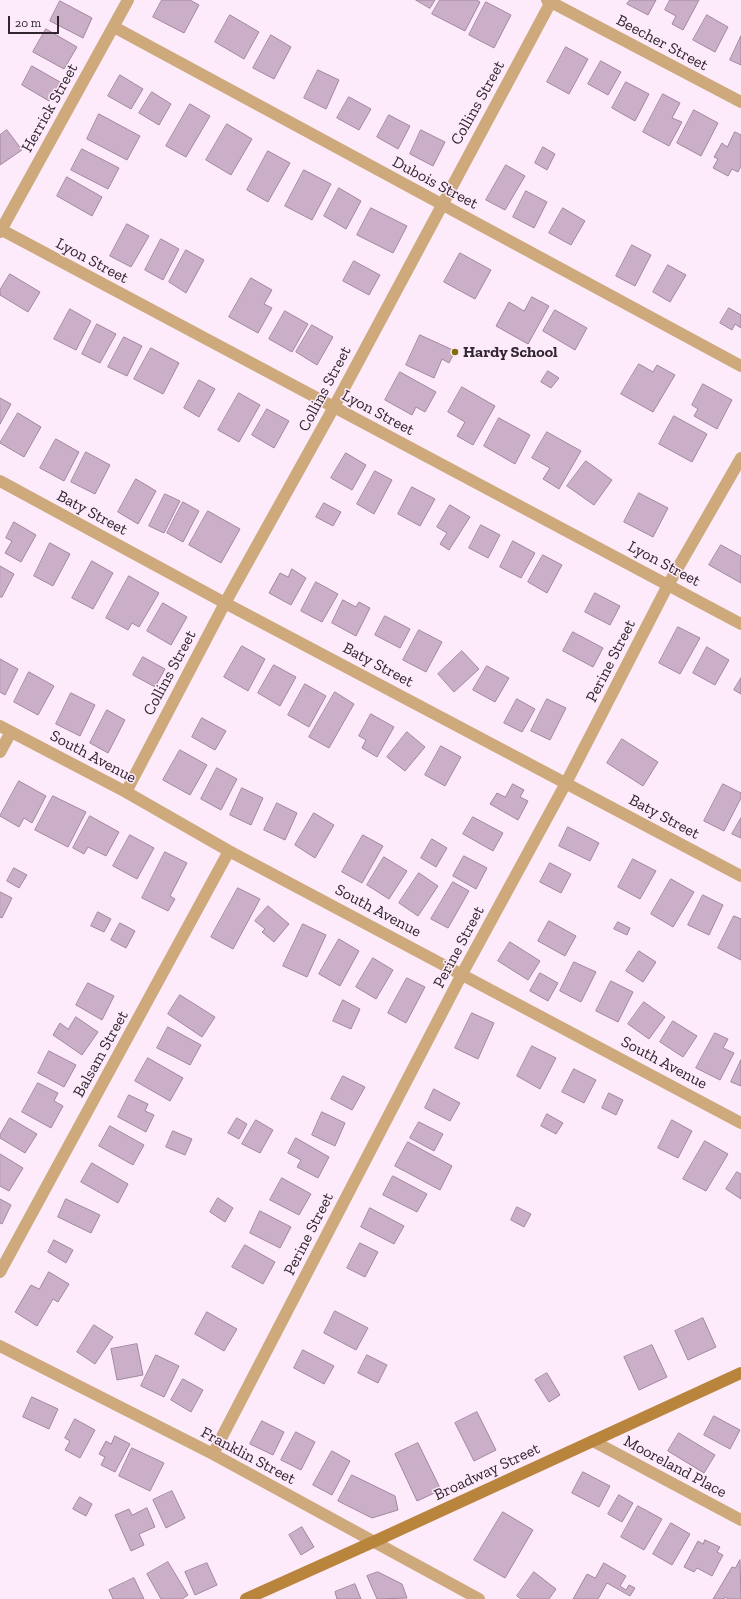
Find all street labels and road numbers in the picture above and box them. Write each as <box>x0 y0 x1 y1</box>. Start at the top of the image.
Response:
street label: Beecher Street <box>613 11 711 75</box>
street label: Collins Street <box>447 57 509 149</box>
street label: Herrick Street <box>18 60 82 156</box>
street label: Dubois Street <box>389 152 481 214</box>
street label: Lyon Street <box>53 234 131 288</box>
street label: Collins Street <box>295 343 355 435</box>
street label: Lyon Street <box>339 386 417 440</box>
street label: Baty Street <box>53 486 131 540</box>
street label: Lyon Street <box>625 537 703 591</box>
street label: Perine Street <box>582 617 640 705</box>
street label: Collins Street <box>140 627 200 719</box>
street label: Baty Street <box>339 638 417 692</box>
street label: South Avenue <box>47 726 139 788</box>
street label: Baty Street <box>625 790 703 844</box>
street label: South Avenue <box>332 880 424 942</box>
street label: Perine Street <box>429 903 489 991</box>
street label: Balsam Street <box>69 1007 133 1101</box>
street label: South Avenue <box>618 1032 710 1094</box>
street label: Perine Street <box>280 1190 338 1278</box>
street label: Franklin Street <box>197 1423 299 1489</box>
street label: Mooreland Place <box>620 1432 730 1502</box>
street label: Broadway Street <box>431 1439 543 1505</box>

